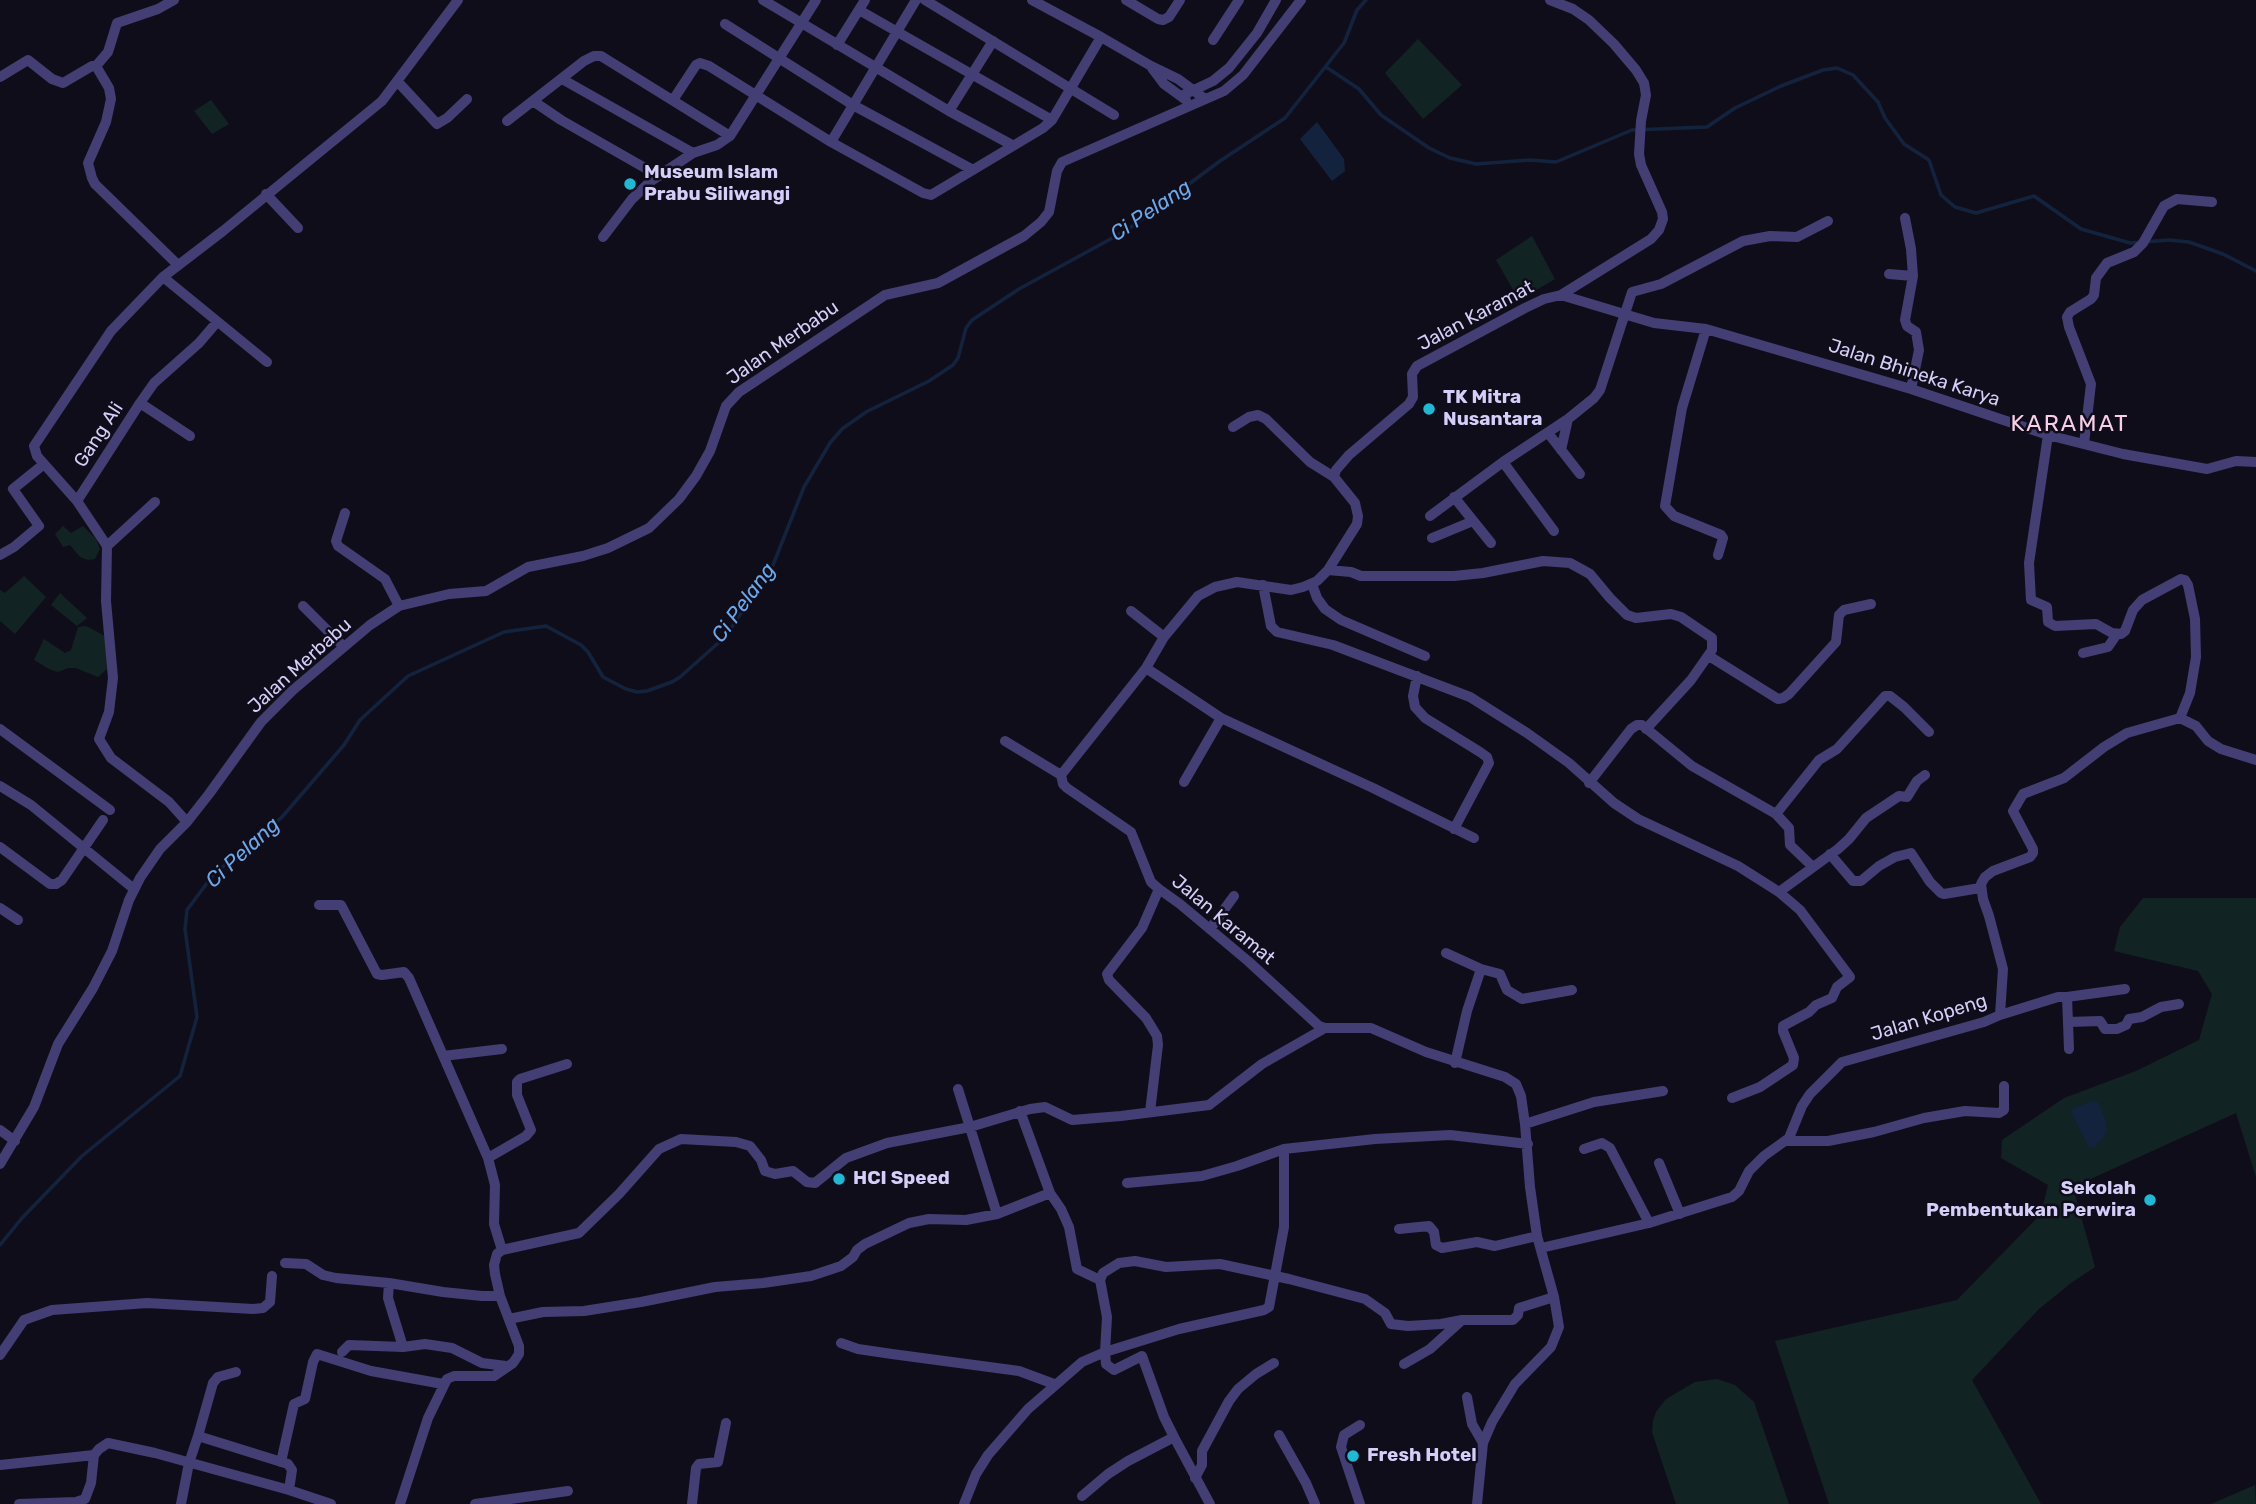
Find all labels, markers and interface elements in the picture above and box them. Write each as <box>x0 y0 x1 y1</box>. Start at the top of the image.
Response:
place label: Museum Islam Prabu Siliwangi <box>644 162 790 206</box>
water label: Ci Pelang <box>1106 175 1196 247</box>
marker: Museum Islam Prabu Siliwangi <box>622 176 638 192</box>
street label: Jalan Karamat <box>1414 276 1538 356</box>
street label: Jalan Merbabu <box>723 296 843 390</box>
street label: Jalan Bhineka Karya <box>1825 334 2003 412</box>
place label: TK Mitra Nusantara <box>1443 387 1542 431</box>
street label: Gang Ali <box>70 398 128 472</box>
marker: TK Mitra Nusantara <box>1421 401 1437 417</box>
district label: KARAMAT <box>2011 410 2129 438</box>
water label: Ci Pelang <box>707 558 781 648</box>
street label: Jalan Merbabu <box>244 614 356 718</box>
water label: Ci Pelang <box>201 812 285 894</box>
street label: Jalan Karamat <box>1167 870 1279 970</box>
street label: Jalan Kopeng <box>1868 990 1990 1046</box>
place label: HCI Speed <box>853 1168 950 1190</box>
marker: HCI Speed <box>831 1171 847 1187</box>
place label: Sekolah Pembentukan Perwira <box>1926 1178 2136 1222</box>
marker: Sekolah Pembentukan Perwira <box>2142 1192 2158 1208</box>
place label: Fresh Hotel <box>1367 1445 1477 1467</box>
marker: Fresh Hotel <box>1345 1448 1361 1464</box>

